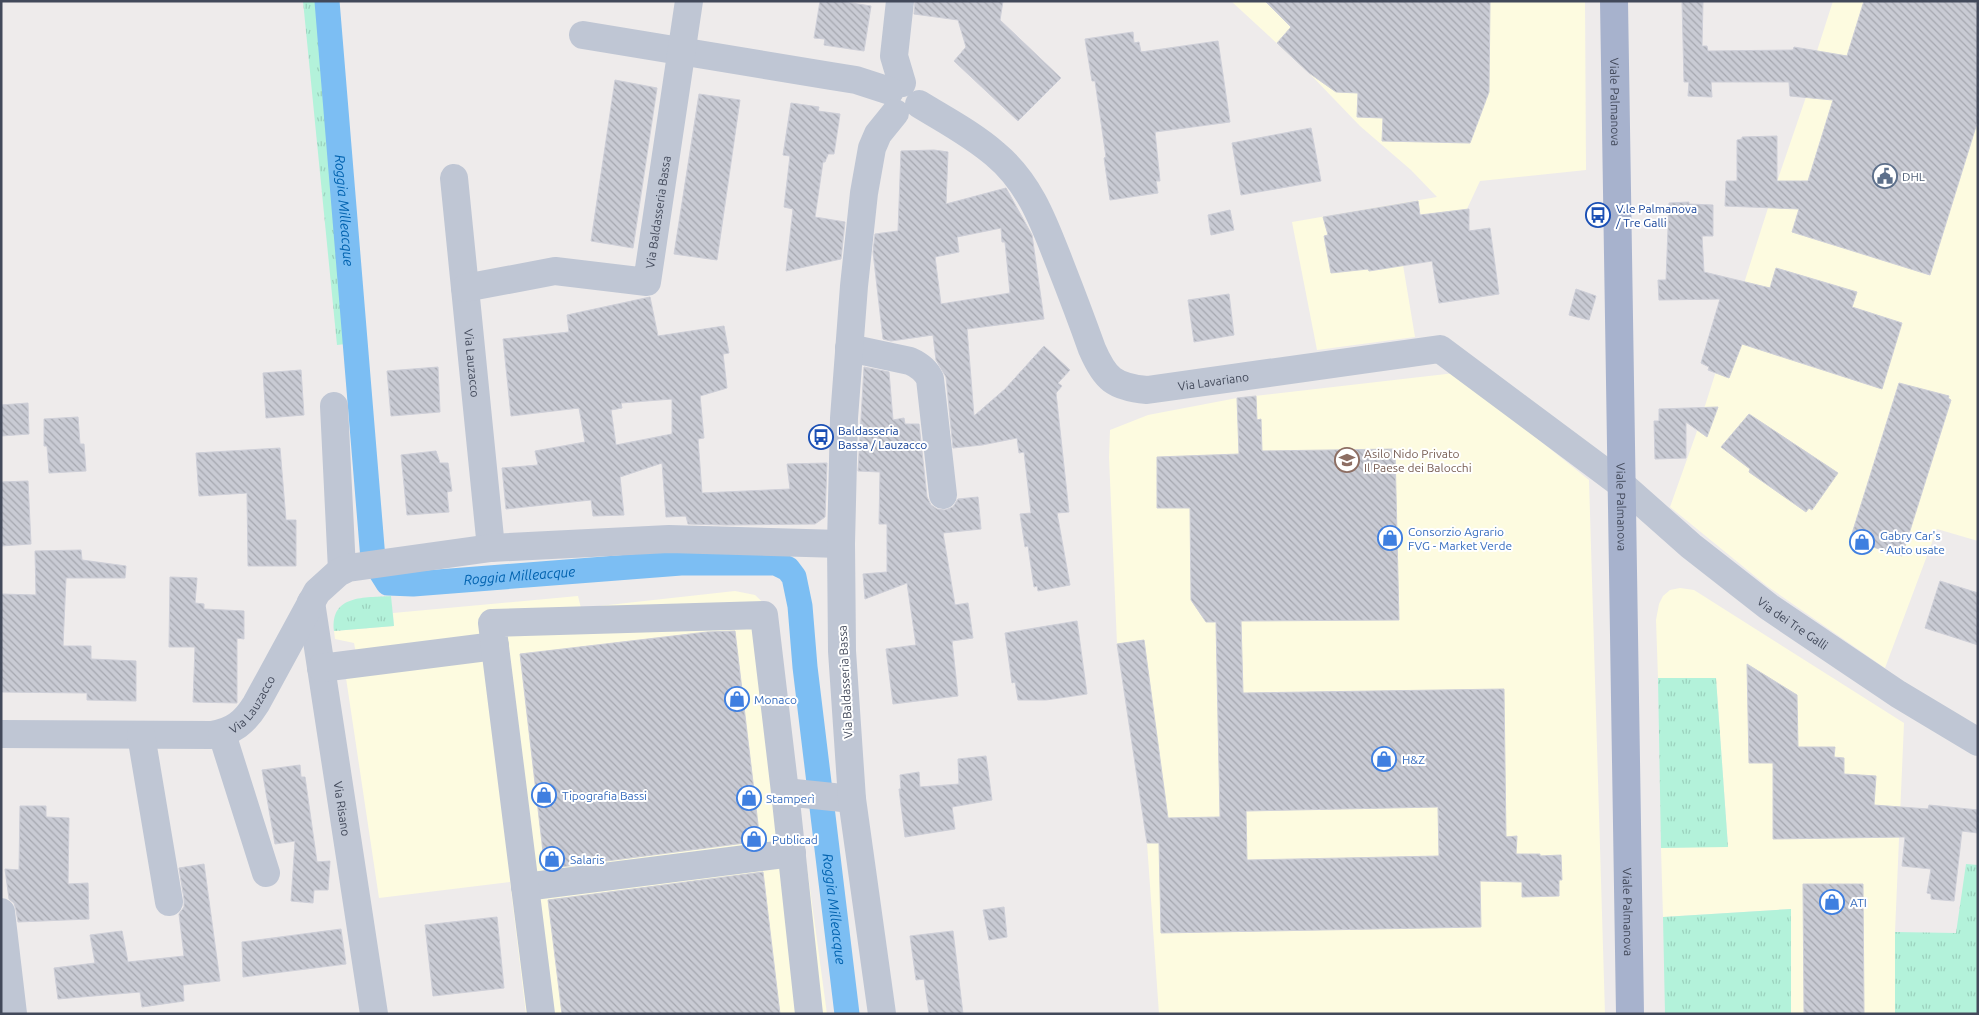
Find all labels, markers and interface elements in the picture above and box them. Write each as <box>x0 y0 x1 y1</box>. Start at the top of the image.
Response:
street label: Viale Palmanova <box>1608 58 1623 146</box>
water label: Roggia Milleacque <box>332 154 357 267</box>
street label: Via Baldasseria Bassa <box>643 155 672 269</box>
public building icon: DHL <box>1872 163 1898 189</box>
place label: DHL <box>1902 170 1925 183</box>
bus stop icon: V.le Palmanova / Tre Galli <box>1585 202 1611 228</box>
place label: V.le Palmanova / Tre Galli <box>1615 202 1697 229</box>
street label: Via Lauzacco <box>463 328 482 398</box>
street label: Via Lavariano <box>1177 369 1250 392</box>
bus stop icon: Baldasseria Bassa / Lauzacco <box>808 424 834 450</box>
place label: Baldasseria Bassa / Lauzacco <box>838 424 927 451</box>
school or university icon: Asilo Nido Privato Il Paese dei Balocchi <box>1334 447 1360 473</box>
place label: Asilo Nido Privato Il Paese dei Balocchi <box>1364 447 1472 474</box>
street label: Viale Palmanova <box>1615 463 1629 551</box>
shop icon: Consorzio Agrario FVG - Market Verde <box>1377 525 1403 551</box>
place label: Consorzio Agrario FVG - Market Verde <box>1408 525 1512 552</box>
shop icon: Gabry Car's - Auto usate <box>1849 529 1875 555</box>
place label: Gabry Car's - Auto usate <box>1880 529 1945 556</box>
water label: Roggia Milleacque <box>463 563 576 588</box>
street label: Via dei Tre Galli <box>1755 594 1831 652</box>
street label: Via Baldasseria Bassa <box>836 625 854 739</box>
street label: Via Lauzacco <box>227 673 277 735</box>
shop icon: Monaco <box>724 686 750 712</box>
place label: Monaco <box>754 693 797 706</box>
shop icon: H&Z <box>1371 746 1397 772</box>
place label: H&Z <box>1402 753 1425 766</box>
street label: Via Risano <box>332 780 353 837</box>
shop icon: Tipografia Bassi <box>531 782 557 808</box>
shop icon: Stamperì <box>736 785 762 811</box>
place label: Tipografia Bassi <box>562 789 647 802</box>
place label: Stamperì <box>766 792 815 805</box>
shop icon: Publicad <box>741 826 767 852</box>
place label: Publicad <box>772 833 818 846</box>
shop icon: Salaris <box>539 846 565 872</box>
water label: Roggia Milleacque <box>820 852 849 965</box>
place label: Salaris <box>570 853 604 866</box>
street label: Viale Palmanova <box>1621 868 1636 956</box>
shop icon: ATI <box>1819 889 1845 915</box>
place label: ATI <box>1850 896 1867 909</box>

